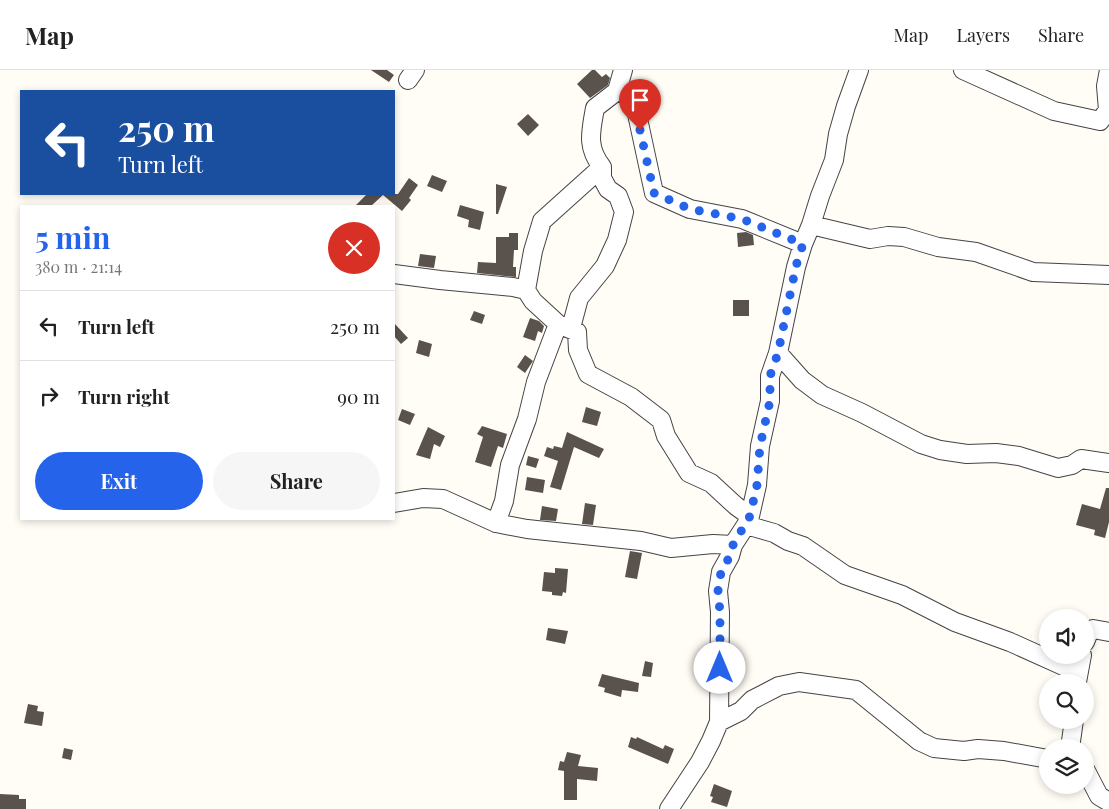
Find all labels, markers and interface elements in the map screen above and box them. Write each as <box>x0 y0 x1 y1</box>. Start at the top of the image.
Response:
text: Map <box>25 19 74 51</box>
text: Map <box>893 23 928 47</box>
text: Layers <box>956 23 1010 47</box>
text: Share <box>1038 23 1084 47</box>
pin <box>619 79 661 130</box>
icon: arrive <box>626 86 654 114</box>
text: 250 m <box>118 104 215 151</box>
icon: left <box>35 110 100 175</box>
text: Turn left <box>118 149 203 179</box>
text: 5 min <box>35 217 110 257</box>
button: close <box>328 222 380 274</box>
text: 380 m · 21:14 <box>35 256 122 277</box>
icon: left <box>35 312 63 340</box>
text: Turn left <box>78 313 155 339</box>
text: 250 m <box>330 313 380 339</box>
icon: right <box>35 382 63 410</box>
text: Turn right <box>78 383 170 409</box>
text: 90 m <box>337 383 380 409</box>
button: Exit <box>35 452 203 510</box>
button: Share <box>213 452 380 510</box>
map controls <box>1039 609 1094 794</box>
button: sound <box>1039 609 1094 664</box>
position arrow <box>693 641 745 693</box>
button: search <box>1039 674 1094 729</box>
button: layers <box>1039 739 1094 794</box>

